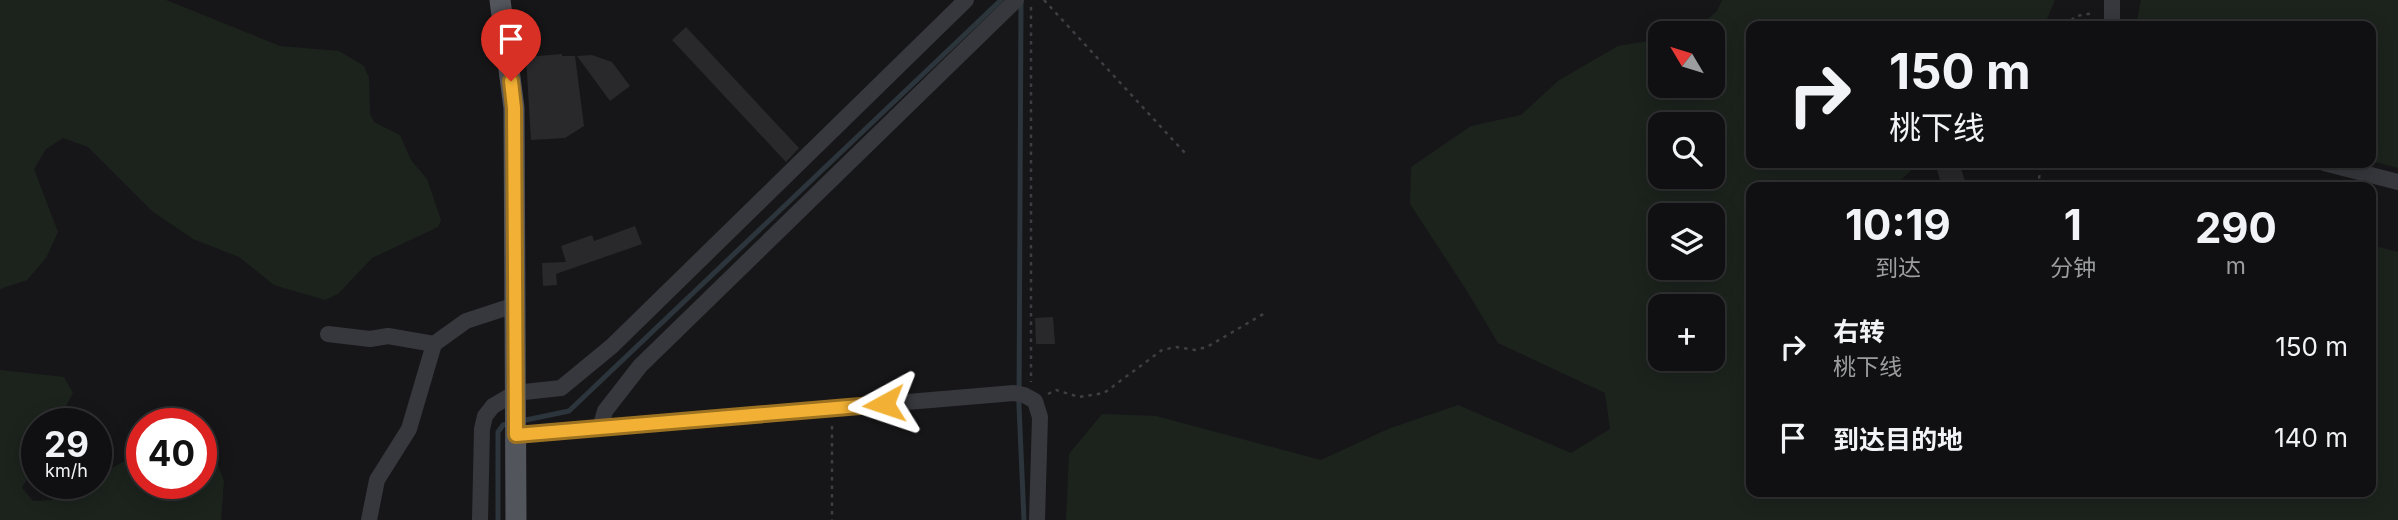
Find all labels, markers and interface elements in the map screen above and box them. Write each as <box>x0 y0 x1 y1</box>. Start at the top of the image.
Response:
pin <box>481 9 541 81</box>
icon: arrive <box>492 20 530 58</box>
north arrow <box>1648 21 1726 98</box>
map controls <box>1648 21 1725 371</box>
text: 150 m <box>1889 42 2031 101</box>
icon: right <box>1774 49 1865 140</box>
text: 桃下线 <box>1889 108 1985 147</box>
button: search <box>1648 112 1725 189</box>
text: 10:19 <box>1845 199 1951 250</box>
text: 1 <box>2064 199 2082 250</box>
text: 290 <box>2195 202 2277 253</box>
button: layers <box>1648 203 1725 280</box>
text: m <box>2226 252 2246 280</box>
text: 到达 <box>1875 254 1921 282</box>
text: 分钟 <box>2050 254 2096 282</box>
button: + <box>1648 294 1725 371</box>
text: 右转 <box>1833 316 1885 347</box>
icon: right <box>1774 328 1812 366</box>
text: 150 m <box>2275 331 2348 362</box>
text: 桃下线 <box>1833 353 1902 381</box>
position arrow <box>847 367 921 441</box>
speed limit sign: 40 <box>126 408 217 499</box>
icon: arrive <box>1774 419 1812 457</box>
text: 140 m <box>2274 422 2348 453</box>
text: 29 <box>44 423 89 465</box>
text: 到达目的地 <box>1833 424 1963 455</box>
text: km/h <box>45 460 88 481</box>

